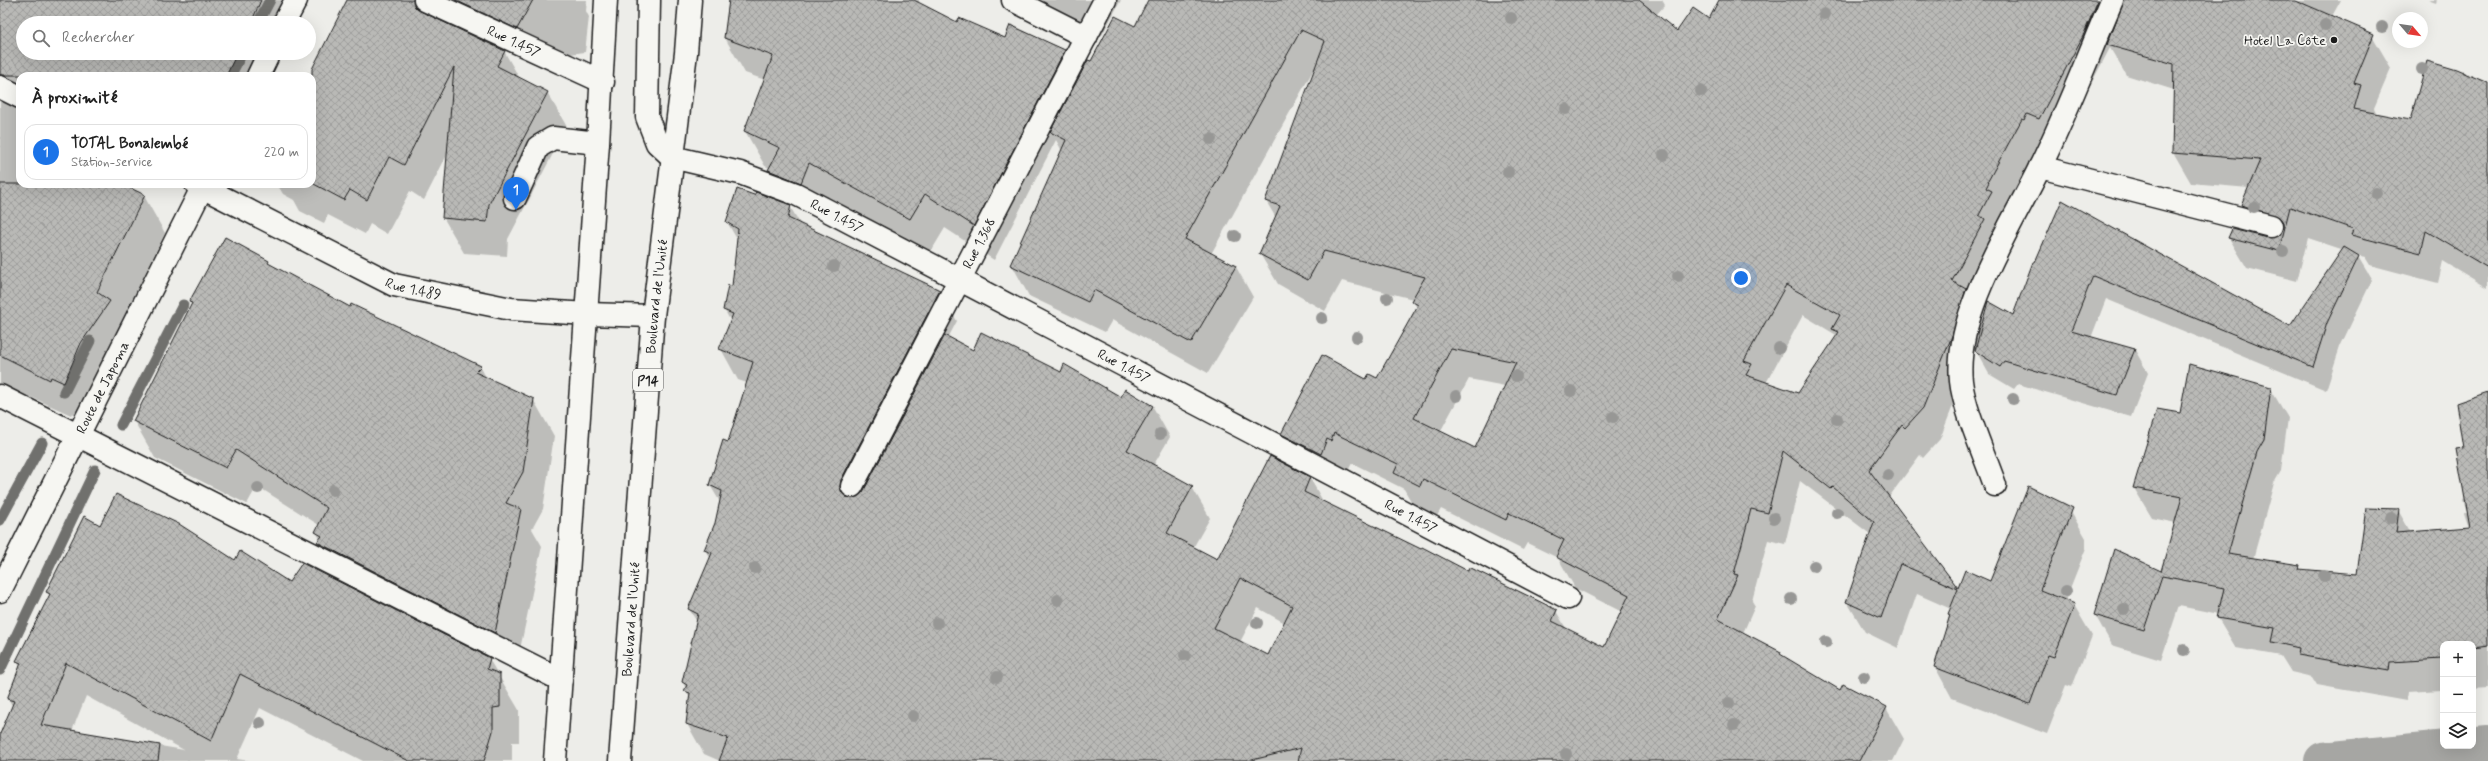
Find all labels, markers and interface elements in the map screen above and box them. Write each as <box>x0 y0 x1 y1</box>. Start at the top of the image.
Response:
north arrow <box>2392 12 2428 48</box>
search box <box>16 16 316 60</box>
street label: Rue 1.457 <box>484 22 544 62</box>
icon: search <box>30 27 52 49</box>
text: Rechercher <box>62 28 135 48</box>
place label: Hotel La Côte <box>2244 32 2326 50</box>
marker: Hotel La Côte <box>2329 35 2339 45</box>
text: À proximité <box>32 87 117 109</box>
text: TOTAL Bonalembé <box>71 134 188 154</box>
text: 1 <box>43 144 49 161</box>
text: 220 m <box>264 144 299 161</box>
text: Station-service <box>71 154 153 171</box>
pin: 1 <box>503 177 529 210</box>
street label: Rue 1.457 <box>807 195 866 238</box>
street label: Rue 1.368 <box>959 215 1000 272</box>
street label: Boulevard de l'Unité <box>642 238 673 354</box>
your location <box>1731 268 1751 288</box>
street label: Rue 1.489 <box>382 274 443 304</box>
street label: Route de Japoma <box>72 338 134 437</box>
street label: Rue 1.457 <box>1094 345 1153 388</box>
road number: P14 <box>633 369 663 391</box>
street label: Rue 1.457 <box>1381 496 1440 538</box>
street label: Boulevard de l'Unité <box>618 562 645 677</box>
map controls <box>2440 641 2476 749</box>
button: + <box>2440 641 2476 677</box>
button: − <box>2440 677 2476 713</box>
button: layers <box>2440 713 2476 749</box>

